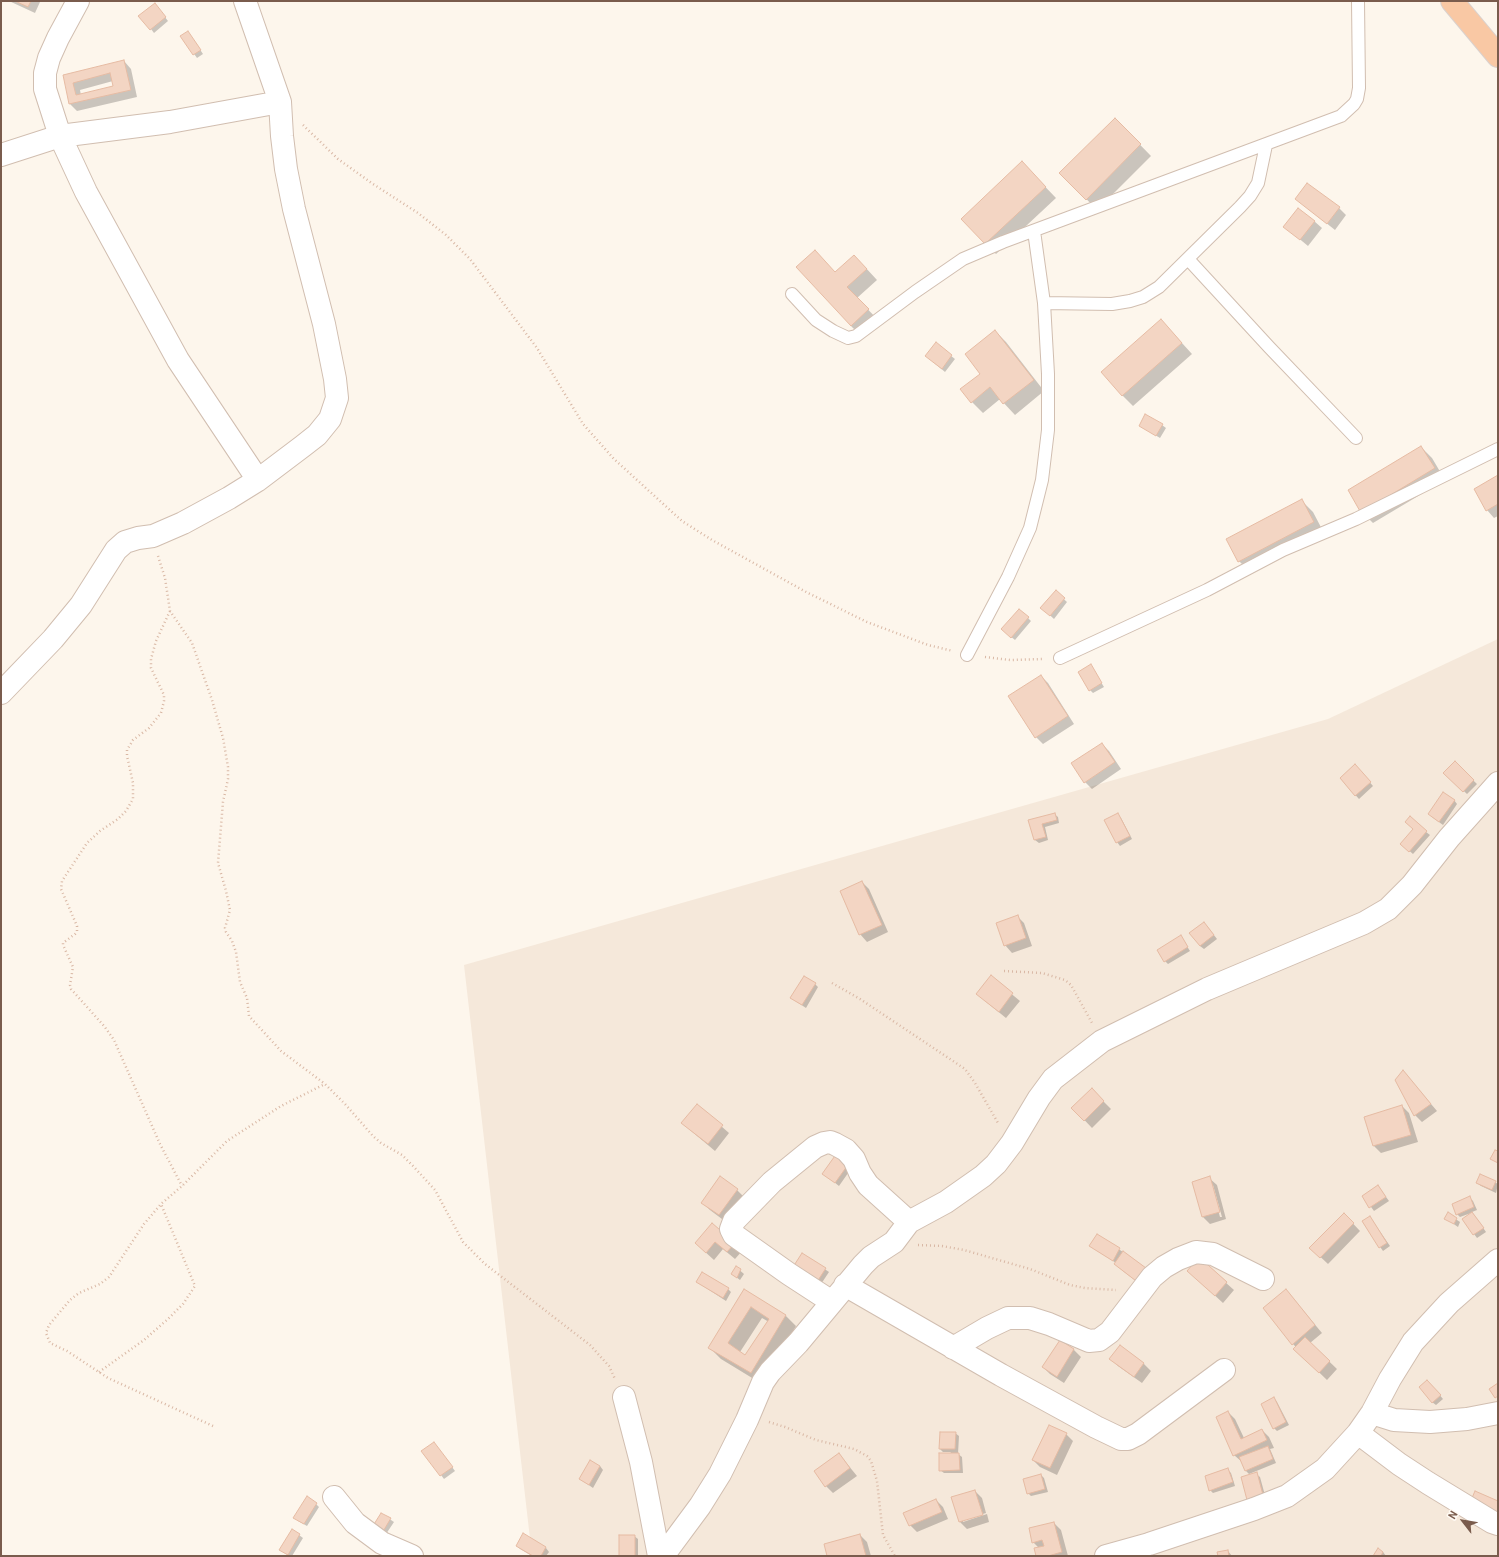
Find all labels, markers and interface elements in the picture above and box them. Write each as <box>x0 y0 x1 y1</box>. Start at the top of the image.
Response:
north arrow <box>1443 1501 1483 1541</box>
text: N <box>1445 1508 1460 1521</box>

